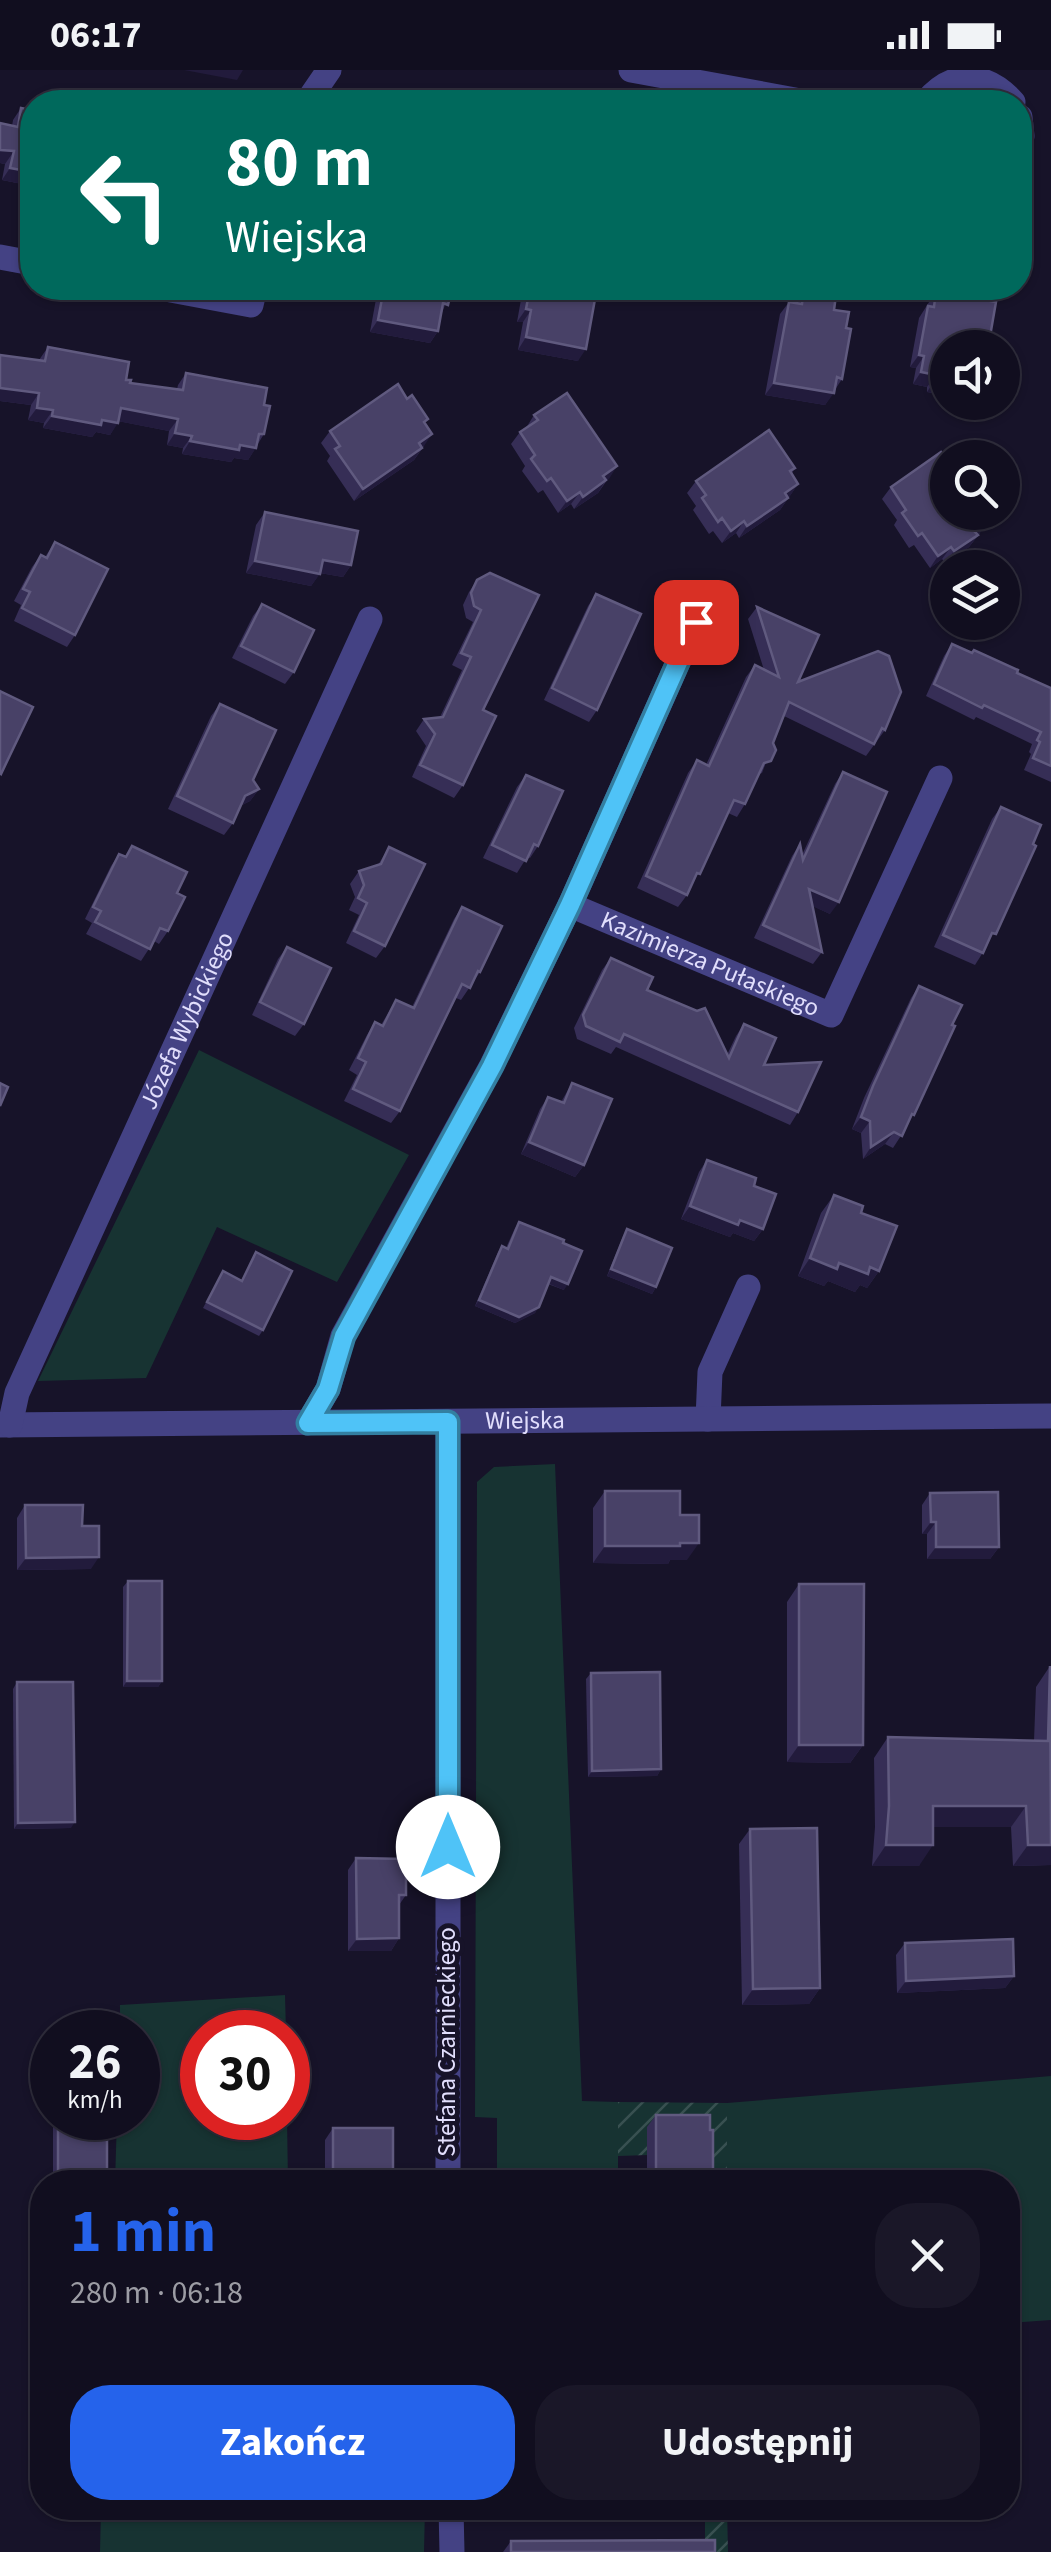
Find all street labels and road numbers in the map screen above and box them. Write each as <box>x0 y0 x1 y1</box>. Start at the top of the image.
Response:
street label: Kazimierza Pułaskiego <box>595 902 825 1026</box>
street label: Józefa Wybickiego <box>131 926 243 1115</box>
street label: Wiejska <box>485 1402 565 1439</box>
street label: Stefana Czarnieckiego <box>429 1927 465 2157</box>

